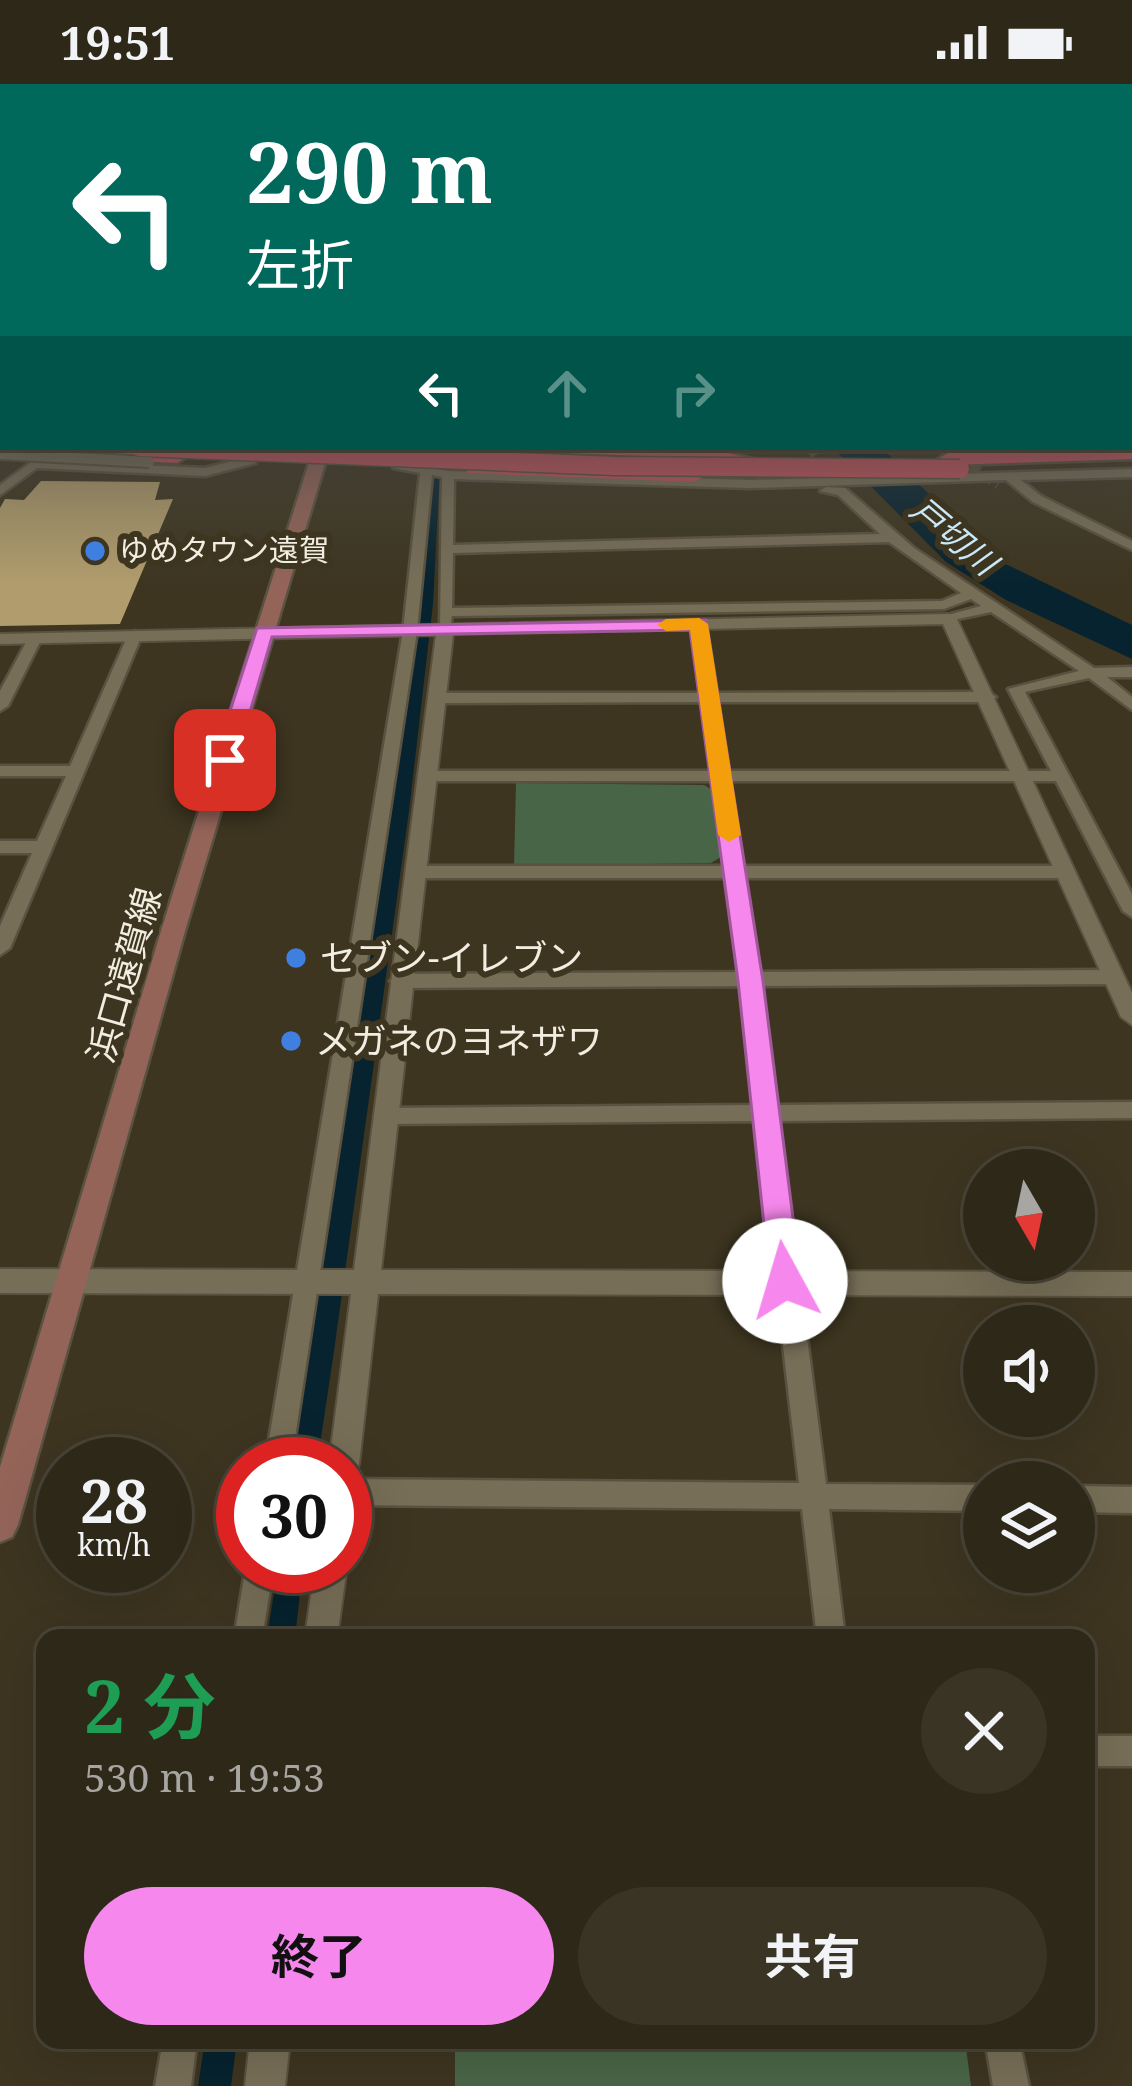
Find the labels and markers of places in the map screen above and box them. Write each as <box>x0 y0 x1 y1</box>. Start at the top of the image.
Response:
place label: ゆめタウン遠賀 <box>119 529 329 570</box>
marker: ゆめタウン遠賀 <box>82 538 108 564</box>
pin <box>174 709 276 811</box>
place label: セブン-イレブン <box>320 933 583 982</box>
marker: セブン-イレブン <box>283 945 309 971</box>
place label: メガネのヨネザワ <box>315 1016 603 1065</box>
marker: メガネのヨネザワ <box>278 1028 304 1054</box>

